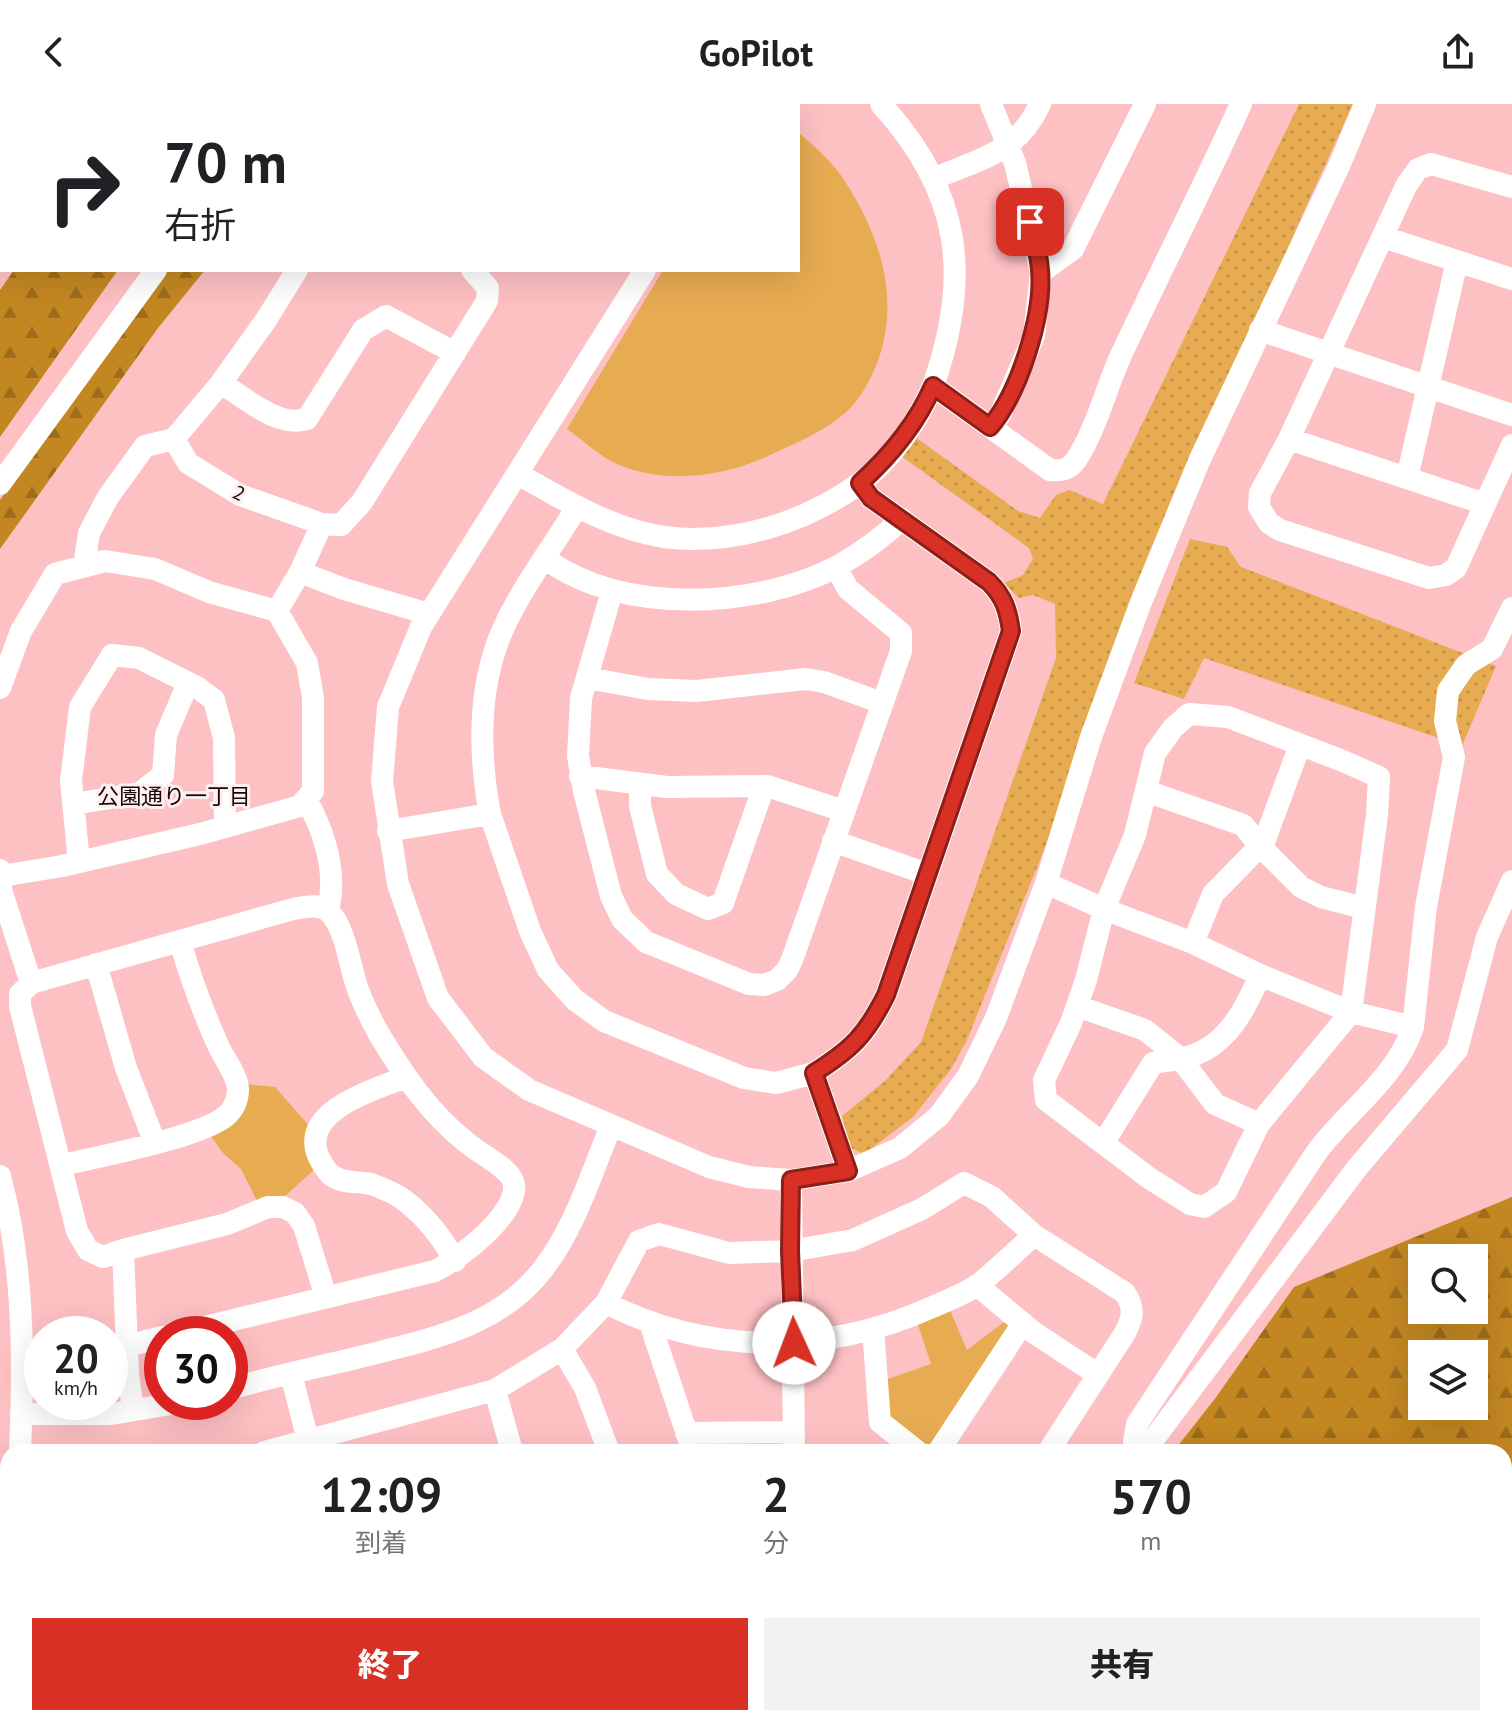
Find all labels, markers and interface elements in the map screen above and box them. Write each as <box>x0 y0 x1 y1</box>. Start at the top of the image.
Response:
text: GoPilot <box>699 29 813 76</box>
icon: back <box>32 30 76 74</box>
icon: share <box>1436 30 1480 74</box>
text: 70 m <box>164 126 287 198</box>
icon: right <box>32 136 136 240</box>
pin <box>996 188 1064 256</box>
icon: arrive <box>1008 200 1052 244</box>
text: 右折 <box>164 201 236 248</box>
street label: 2 <box>228 479 250 507</box>
district label: 公園通り一丁目 <box>97 782 251 810</box>
map controls <box>1408 1244 1488 1420</box>
button: search <box>1408 1244 1488 1324</box>
position arrow <box>752 1301 836 1385</box>
speed limit sign: 30 <box>144 1316 248 1420</box>
text: 20 <box>53 1332 99 1384</box>
button: layers <box>1408 1340 1488 1420</box>
text: km/h <box>54 1375 98 1401</box>
text: 12:09 <box>320 1463 442 1525</box>
text: 2 <box>762 1463 790 1525</box>
text: 570 <box>1110 1465 1192 1527</box>
text: m <box>1140 1524 1161 1557</box>
text: 到着 <box>355 1526 407 1559</box>
text: 分 <box>763 1526 789 1559</box>
button: 終了 <box>32 1618 748 1710</box>
button: 共有 <box>764 1618 1480 1710</box>

